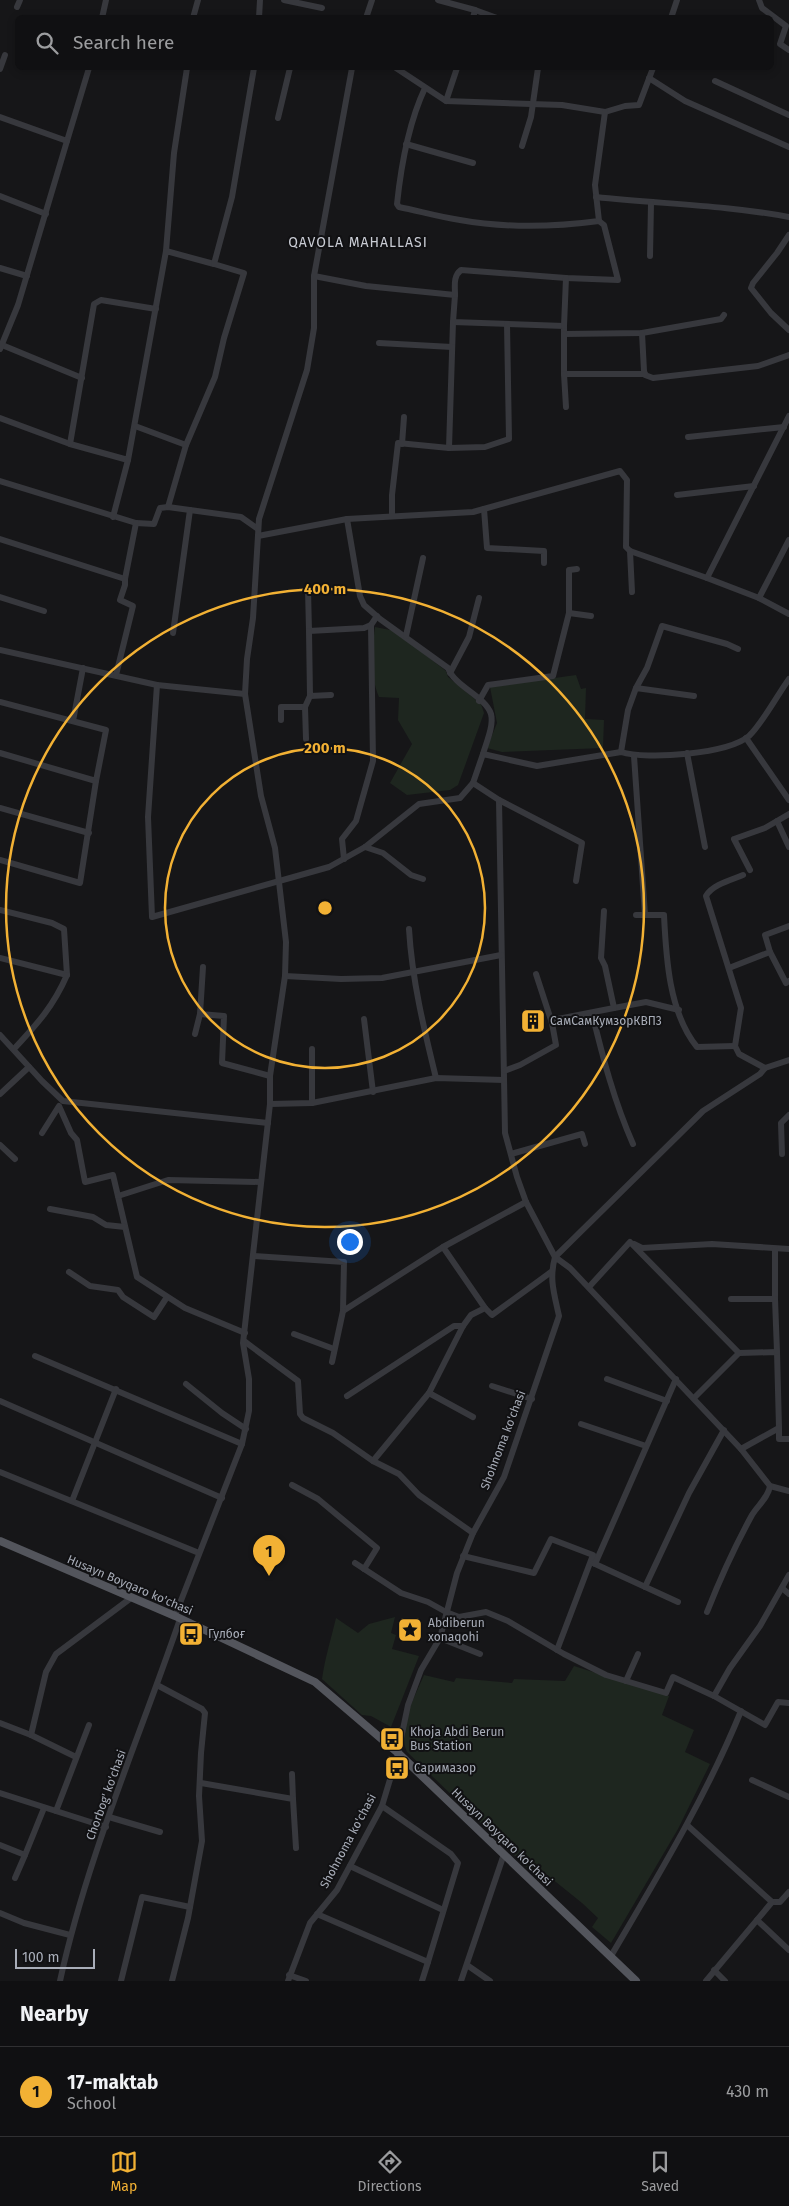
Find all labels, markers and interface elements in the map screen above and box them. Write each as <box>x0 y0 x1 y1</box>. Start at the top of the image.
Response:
search box <box>15 15 774 70</box>
icon: search <box>33 29 61 57</box>
text: Search here <box>73 31 174 54</box>
district label: QAVOLA MAHALLASI <box>288 234 428 251</box>
text: 400 m <box>304 580 346 598</box>
text: 200 m <box>304 739 346 757</box>
centre of rings <box>316 899 334 917</box>
building icon: СамСамКумзорКВП3 <box>520 1008 546 1034</box>
place label: СамСамКумзорКВП3 <box>550 1014 662 1028</box>
your location <box>337 1229 363 1255</box>
street label: Shohnoma ko'chasi <box>478 1388 528 1492</box>
pin: 1 <box>253 1535 285 1576</box>
street label: Husayn Boyqaro ko'chasi <box>65 1552 195 1618</box>
place label: Abdiberun xonaqohi <box>428 1616 485 1644</box>
place icon: Abdiberun xonaqohi <box>397 1617 423 1643</box>
bus stop icon: Гулбоғ <box>178 1621 204 1647</box>
place label: Гулбоғ <box>208 1627 246 1641</box>
place label: Khoja Abdi Berun Bus Station <box>410 1725 504 1753</box>
bus stop icon: Khoja Abdi Berun Bus Station <box>379 1726 405 1752</box>
street label: Сhorbog' ko'chasi <box>83 1748 129 1842</box>
bus stop icon: Саримазор <box>384 1755 410 1781</box>
place label: Саримазор <box>414 1761 476 1775</box>
street label: Husayn Boyqaro ko'chasi <box>449 1785 555 1889</box>
street label: Shohnoma ko'chasi <box>317 1791 379 1891</box>
scale bar <box>15 1946 95 1969</box>
text: 100 m <box>22 1949 59 1966</box>
text: Nearby <box>20 2001 88 2027</box>
text: 17-maktab <box>67 2071 158 2094</box>
text: 1 <box>32 2082 40 2101</box>
text: 430 m <box>726 2082 769 2101</box>
text: School <box>67 2094 116 2113</box>
tab: Map <box>110 2148 138 2195</box>
tab: Directions <box>357 2148 422 2195</box>
tab: Saved <box>641 2148 679 2195</box>

